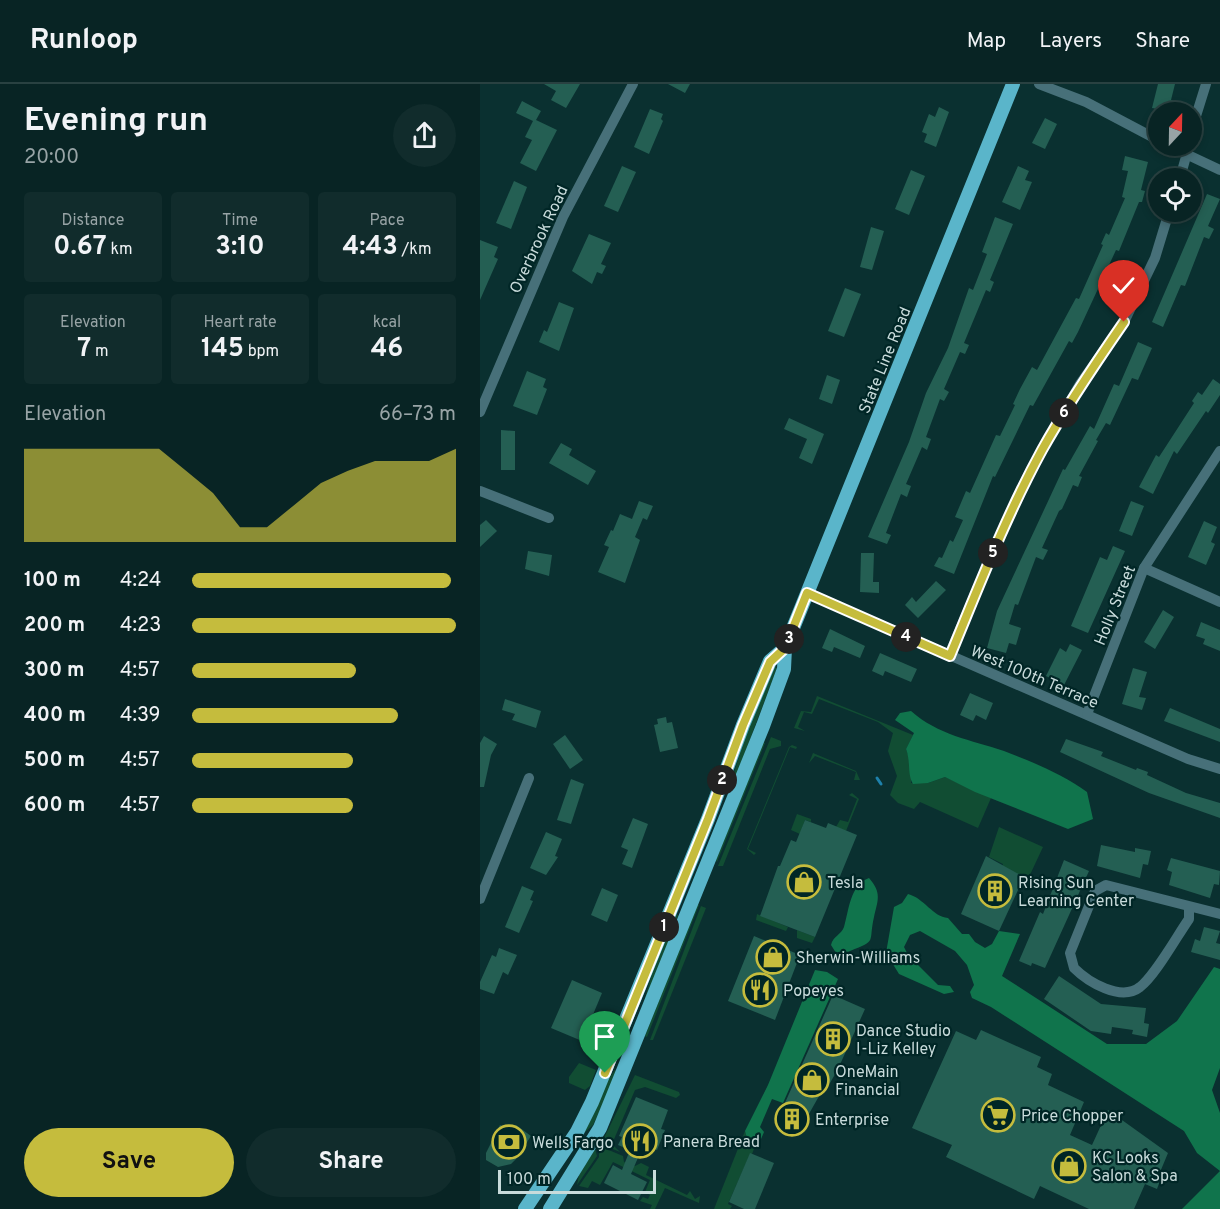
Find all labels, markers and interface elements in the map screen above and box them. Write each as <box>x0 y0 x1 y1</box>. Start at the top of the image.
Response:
text: Runloop <box>30 23 138 59</box>
text: Map <box>967 28 1006 55</box>
text: Layers <box>1039 28 1102 55</box>
text: Share <box>1135 28 1190 55</box>
text: Evening run <box>24 101 208 143</box>
north arrow <box>1148 102 1202 156</box>
map controls <box>1148 102 1202 222</box>
button: share <box>393 104 456 167</box>
text: 20:00 <box>24 145 79 171</box>
button: locate <box>1148 168 1202 222</box>
street label: Overbrook Road <box>506 183 574 297</box>
text: Distance <box>62 211 124 231</box>
text: Time <box>222 211 258 231</box>
text: Pace <box>369 211 405 231</box>
text: 0.67 <box>53 231 107 264</box>
text: 3:10 <box>215 231 265 264</box>
text: 4:43 <box>343 231 398 264</box>
text: km <box>107 240 133 260</box>
text: /km <box>398 240 431 260</box>
pin <box>1098 260 1149 322</box>
icon: check <box>1107 269 1140 302</box>
street label: State Line Road <box>855 304 916 417</box>
text: Elevation <box>60 313 126 333</box>
text: Heart rate <box>203 313 277 333</box>
text: kcal <box>373 313 401 333</box>
text: 7 <box>77 333 91 366</box>
text: 145 <box>201 333 244 366</box>
text: 46 <box>371 333 403 366</box>
text: m <box>91 342 109 362</box>
text: bpm <box>244 342 279 362</box>
pin: 6 <box>1049 398 1079 428</box>
text: Elevation <box>24 402 106 428</box>
text: 66–73 m <box>379 402 456 428</box>
text: 6 <box>1059 403 1069 423</box>
pin: 5 <box>978 538 1008 568</box>
text: 5 <box>988 543 998 563</box>
street label: Holly Street <box>1091 563 1141 649</box>
text: 100 m <box>24 568 81 594</box>
text: 4:24 <box>120 568 161 594</box>
text: 200 m <box>24 613 85 639</box>
text: 4:23 <box>120 613 161 639</box>
pin: 4 <box>891 622 921 652</box>
pin: 3 <box>774 624 804 654</box>
text: 4 <box>901 627 911 647</box>
text: 3 <box>784 629 794 649</box>
street label: West 100th Terrace <box>967 642 1101 714</box>
text: 300 m <box>24 658 85 684</box>
text: 4:57 <box>120 658 160 684</box>
text: 400 m <box>24 703 86 729</box>
text: 4:39 <box>120 703 161 729</box>
text: 500 m <box>24 748 85 774</box>
text: 4:57 <box>120 748 160 774</box>
pin: 2 <box>707 765 737 795</box>
text: 2 <box>717 770 727 790</box>
text: 600 m <box>24 793 85 819</box>
text: 4:57 <box>120 793 160 819</box>
shop icon: Tesla <box>786 864 822 900</box>
building icon: Rising Sun Learning Center <box>977 873 1013 909</box>
place label: Tesla <box>827 874 863 894</box>
place label: Rising Sun Learning Center <box>1018 874 1134 912</box>
pin: 1 <box>649 912 679 942</box>
text: 1 <box>661 917 667 937</box>
shop icon: Sherwin-Williams <box>755 939 791 975</box>
place label: Sherwin-Williams <box>796 949 920 969</box>
restaurant icon: Popeyes <box>742 972 778 1008</box>
place label: Popeyes <box>783 982 844 1002</box>
pin <box>579 1011 630 1073</box>
icon: arrive <box>588 1020 621 1053</box>
building icon: Dance Studio I-Liz Kelley <box>815 1021 851 1057</box>
place label: Dance Studio I-Liz Kelley <box>856 1022 951 1060</box>
shop icon: OneMain Financial <box>794 1062 830 1098</box>
place label: OneMain Financial <box>835 1063 900 1101</box>
supermarket icon: Price Chopper <box>980 1097 1016 1133</box>
building icon: Enterprise <box>774 1101 810 1137</box>
place label: Price Chopper <box>1021 1107 1123 1127</box>
place label: Enterprise <box>815 1111 889 1131</box>
restaurant icon: Panera Bread <box>622 1123 658 1159</box>
bank icon: Wells Fargo <box>491 1124 527 1160</box>
button: Save <box>24 1128 234 1197</box>
button: Share <box>246 1128 456 1197</box>
place label: Panera Bread <box>663 1133 760 1153</box>
place label: Wells Fargo <box>532 1134 613 1154</box>
shop icon: KC Looks Salon & Spa <box>1051 1148 1087 1184</box>
place label: KC Looks Salon & Spa <box>1092 1149 1178 1187</box>
scale bar <box>498 1167 656 1194</box>
text: 100 m <box>507 1170 551 1190</box>

